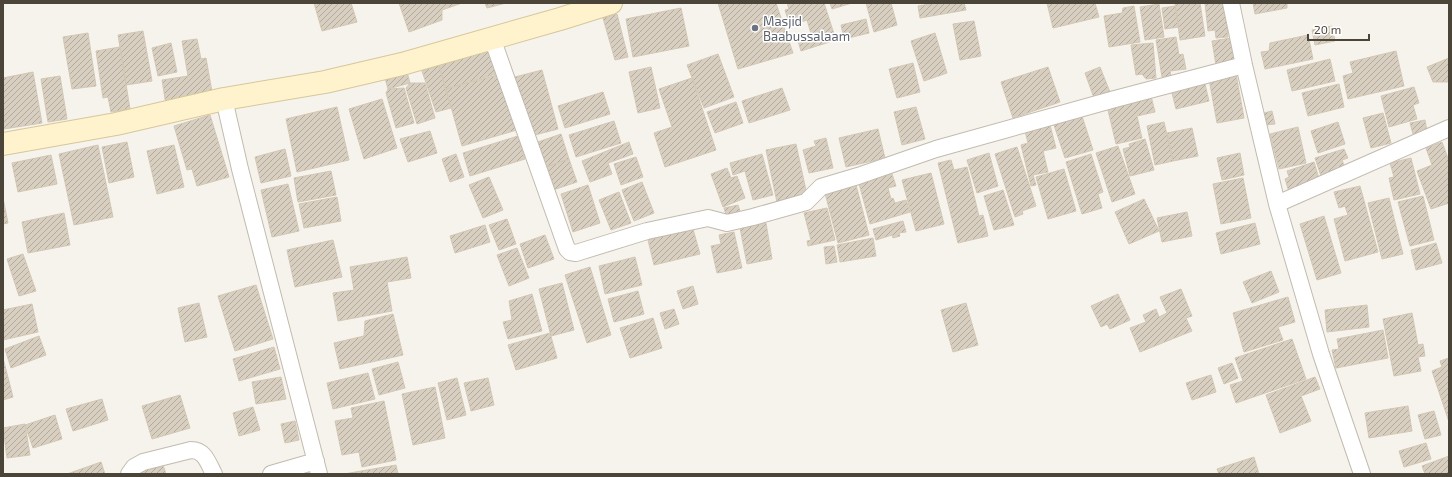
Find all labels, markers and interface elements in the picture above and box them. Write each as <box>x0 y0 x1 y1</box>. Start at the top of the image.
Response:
place label: Masjid Baabussalaam <box>763 13 850 44</box>
scale bar <box>1308 16 1369 42</box>
text: 20 m <box>1314 22 1341 36</box>
marker: Masjid Baabussalaam <box>750 23 760 33</box>

